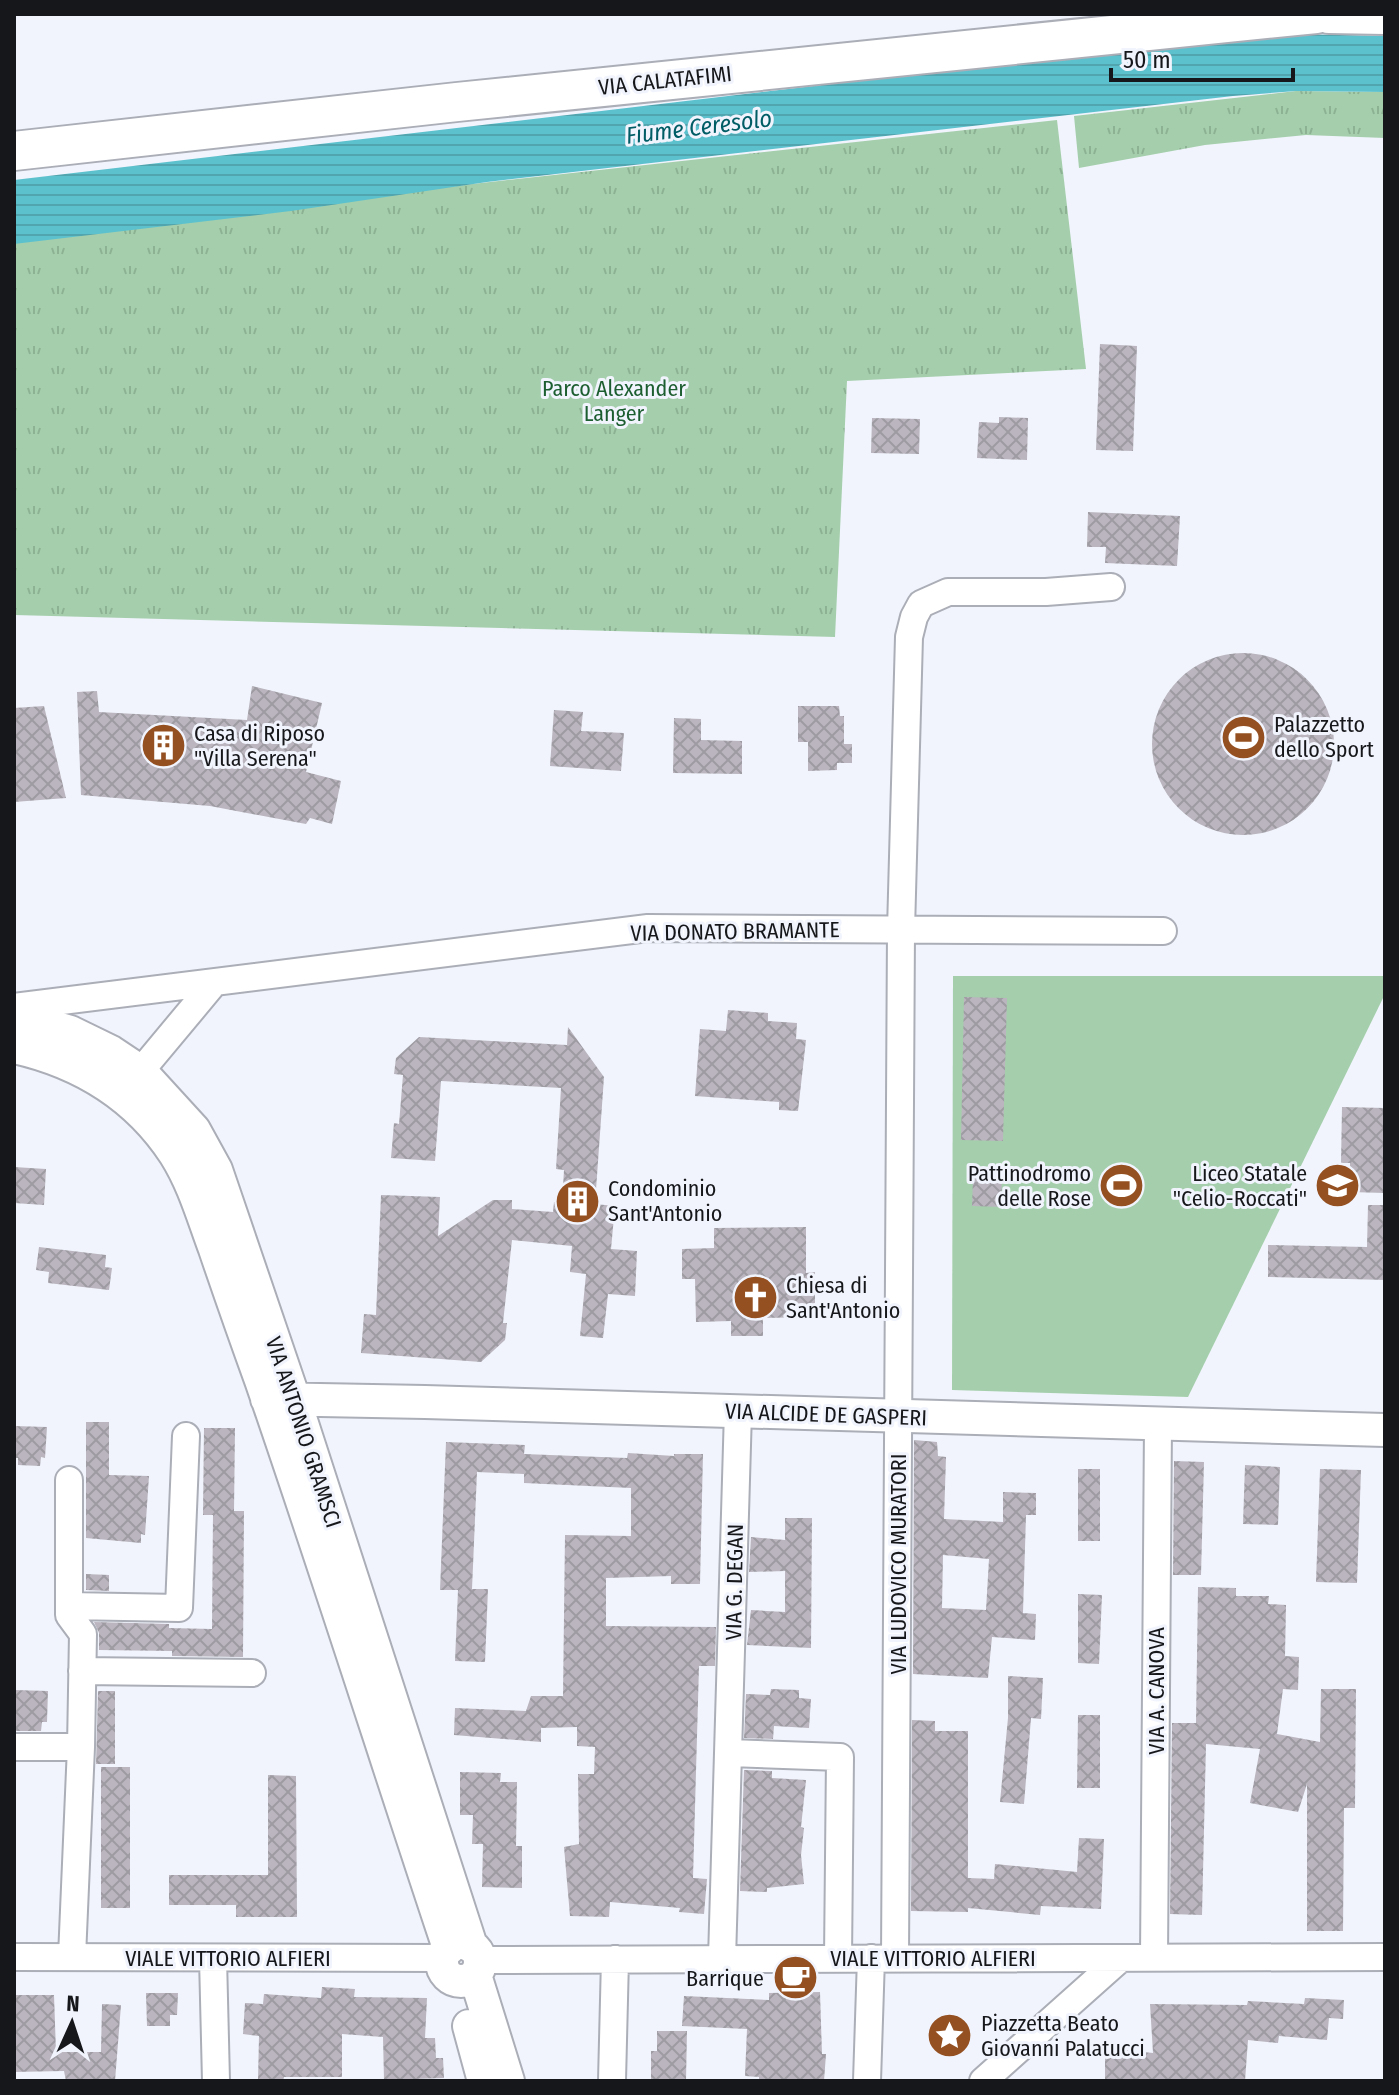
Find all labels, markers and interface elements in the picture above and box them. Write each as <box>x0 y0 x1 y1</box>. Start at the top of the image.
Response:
scale bar <box>1111 32 1293 82</box>
text: 50 m <box>1123 46 1171 74</box>
street label: VIA CALATAFIMI <box>597 60 733 101</box>
water label: Fiume Ceresolo <box>624 104 774 150</box>
park label: Parco Alexander Langer <box>542 375 686 427</box>
place label: Palazzetto dello Sport <box>1274 711 1375 763</box>
sports icon: Palazzetto dello Sport <box>1219 713 1267 761</box>
place label: Casa di Riposo "Villa Serena" <box>194 720 325 772</box>
building icon: Casa di Riposo "Villa Serena" <box>139 722 187 770</box>
street label: VIA DONATO BRAMANTE <box>630 916 840 947</box>
place label: Pattinodromo delle Rose <box>968 1160 1091 1212</box>
place label: Liceo Statale "Celio-Roccati" <box>1173 1160 1307 1212</box>
sports icon: Pattinodromo delle Rose <box>1098 1162 1146 1210</box>
school or university icon: Liceo Statale "Celio-Roccati" <box>1314 1162 1362 1210</box>
place label: Condominio Sant'Antonio <box>608 1175 722 1227</box>
building icon: Condominio Sant'Antonio <box>553 1177 601 1225</box>
place label: Chiesa di Sant'Antonio <box>786 1272 900 1324</box>
church icon: Chiesa di Sant'Antonio <box>731 1274 779 1322</box>
street label: VIA ANTONIO GRAMSCI <box>260 1333 347 1531</box>
street label: VIA ALCIDE DE GASPERI <box>724 1397 927 1432</box>
street label: VIA LUDOVICO MURATORI <box>885 1453 912 1675</box>
street label: VIA G. DEGAN <box>720 1524 749 1640</box>
street label: VIA A. CANOVA <box>1143 1627 1170 1755</box>
street label: VIALE VITTORIO ALFIERI <box>125 1945 331 1972</box>
street label: VIALE VITTORIO ALFIERI <box>830 1945 1036 1972</box>
cafe icon: Barrique <box>771 1954 819 2002</box>
place label: Barrique <box>686 1965 764 1992</box>
north arrow <box>32 1983 112 2063</box>
text: N <box>66 1990 80 2017</box>
place label: Piazzetta Beato Giovanni Palatucci <box>981 2010 1145 2062</box>
place icon: Piazzetta Beato Giovanni Palatucci <box>926 2012 974 2060</box>

